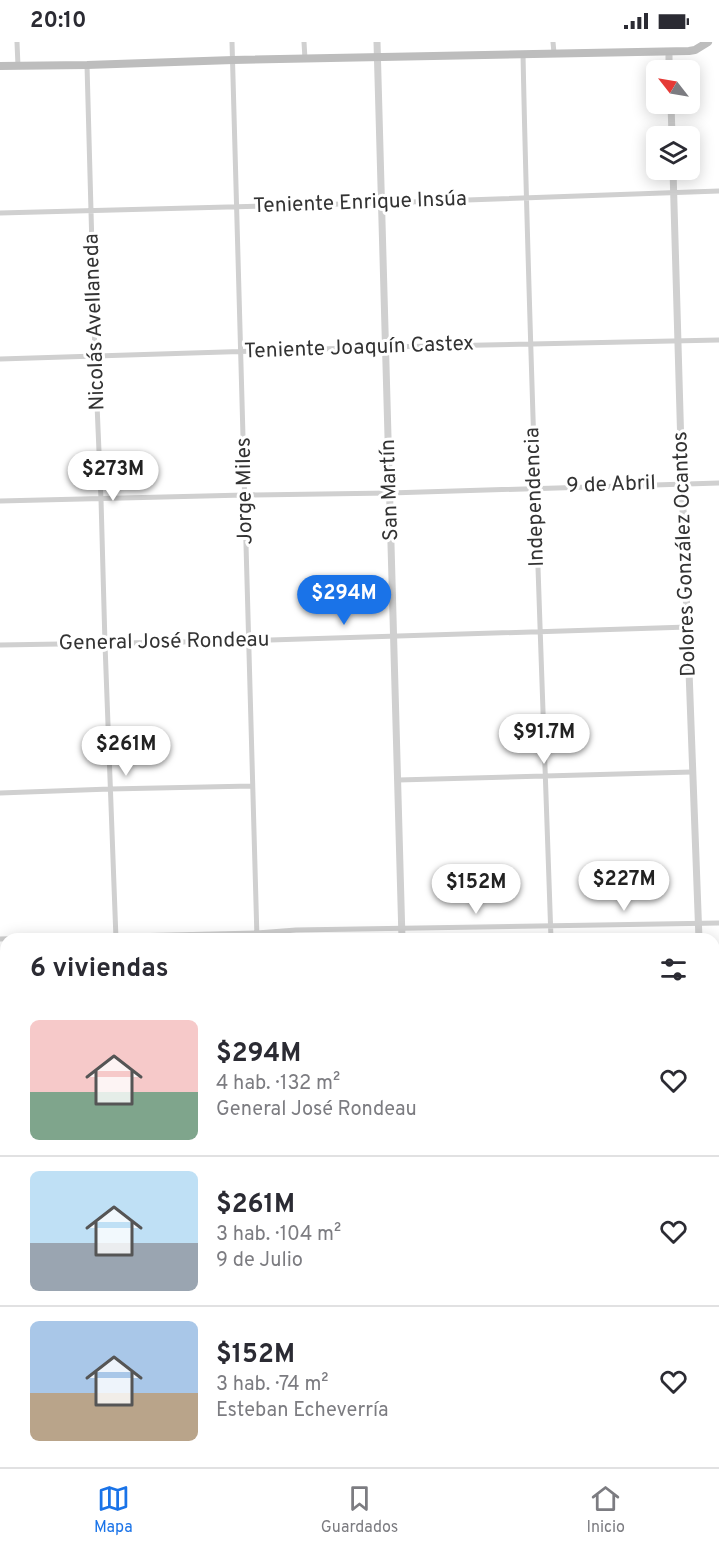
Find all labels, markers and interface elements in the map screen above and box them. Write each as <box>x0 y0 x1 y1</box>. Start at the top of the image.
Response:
text: 20:10 <box>30 8 87 35</box>
north arrow <box>646 60 700 114</box>
map controls <box>646 60 700 180</box>
button: layers <box>646 126 700 180</box>
street label: Teniente Enrique Insúa <box>253 186 467 220</box>
street label: Nicolás Avellaneda <box>78 233 112 411</box>
street label: Teniente Joaquín Castex <box>244 330 475 366</box>
street label: Independencia <box>519 427 551 567</box>
street label: Dolores González Ocantos <box>667 431 703 677</box>
street label: Jorge Miles <box>231 437 259 545</box>
street label: San Martín <box>375 439 405 541</box>
pin: $273M <box>71 451 155 502</box>
text: $273M <box>82 457 144 483</box>
street label: 9 de Abril <box>566 470 656 500</box>
pin: $294M <box>302 575 386 626</box>
text: $294M <box>311 581 377 607</box>
street label: General José Rondeau <box>58 627 270 657</box>
pin: $91.7M <box>495 714 593 765</box>
text: $91.7M <box>513 720 575 746</box>
pin: $261M <box>84 726 168 777</box>
text: $261M <box>96 732 156 758</box>
pin: $227M <box>582 861 666 912</box>
pin: $152M <box>434 864 518 915</box>
text: $227M <box>592 867 656 893</box>
text: $152M <box>446 870 506 896</box>
text: 6 viviendas <box>30 953 169 986</box>
icon: filters <box>657 953 690 986</box>
text: $294M <box>216 1038 301 1071</box>
icon: home <box>78 1044 150 1116</box>
icon: heart <box>657 1064 690 1097</box>
text: 4 hab. · 132 m² <box>216 1071 340 1097</box>
text: General José Rondeau <box>216 1097 417 1123</box>
text: $261M <box>216 1189 295 1222</box>
icon: home <box>78 1195 150 1267</box>
icon: heart <box>657 1215 690 1248</box>
text: 3 hab. · 104 m² <box>216 1222 341 1248</box>
text: 9 de Julio <box>216 1248 303 1274</box>
text: $152M <box>216 1339 295 1372</box>
icon: home <box>78 1345 150 1417</box>
icon: heart <box>657 1365 690 1398</box>
text: 3 hab. · 74 m² <box>216 1372 329 1398</box>
text: Esteban Echeverría <box>216 1398 389 1424</box>
tab: Mapa <box>94 1482 133 1538</box>
tab: Guardados <box>321 1482 398 1538</box>
tab: Inicio <box>586 1482 625 1538</box>

